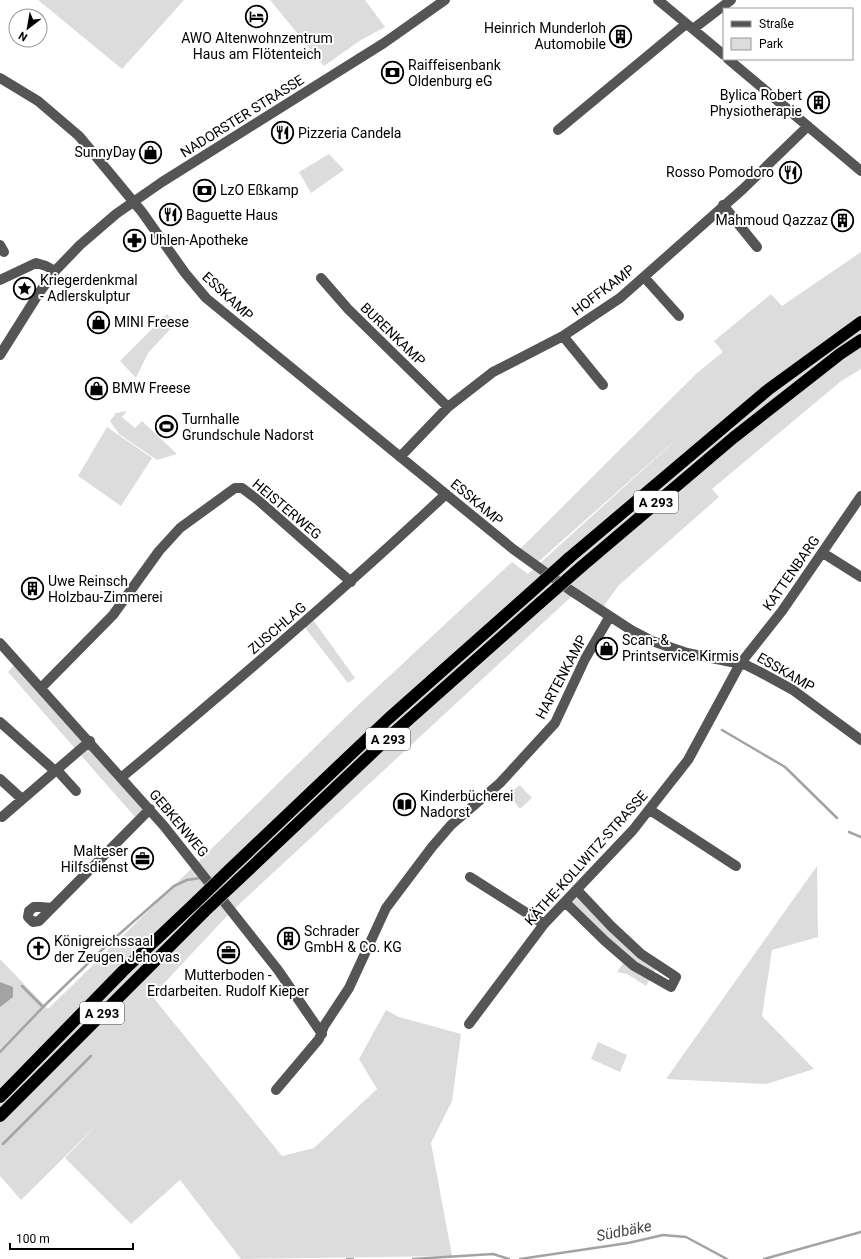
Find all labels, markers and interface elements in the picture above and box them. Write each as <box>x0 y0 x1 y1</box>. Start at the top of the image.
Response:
hotel icon: AWO Altenwohnzentrum Haus am Flötenteich <box>244 3 270 29</box>
north arrow <box>8 8 48 48</box>
legend <box>723 8 853 60</box>
text: Straße <box>759 17 794 31</box>
place label: Heinrich Munderloh Automobile <box>484 20 606 52</box>
building icon: Heinrich Munderloh Automobile <box>608 23 634 49</box>
text: N <box>16 28 30 44</box>
place label: AWO Altenwohnzentrum Haus am Flötenteich <box>181 30 333 62</box>
text: Park <box>759 37 784 51</box>
place label: Raiffeisenbank Oldenburg eG <box>408 57 502 89</box>
bank icon: Raiffeisenbank Oldenburg eG <box>379 60 405 86</box>
street label: NADORSTER STRASSE <box>177 71 307 161</box>
place label: Bylica Robert Physiotherapie <box>710 87 802 119</box>
building icon: Bylica Robert Physiotherapie <box>805 90 831 116</box>
restaurant icon: Pizzeria Candela <box>269 120 295 146</box>
place label: Pizzeria Candela <box>298 125 401 141</box>
shop icon: SunnyDay <box>138 139 164 165</box>
place label: SunnyDay <box>75 144 136 160</box>
restaurant icon: Rosso Pomodoro <box>777 159 803 185</box>
place label: Rosso Pomodoro <box>666 164 774 180</box>
bank icon: LzO Eßkamp <box>192 177 218 203</box>
place label: LzO Eßkamp <box>220 182 299 198</box>
restaurant icon: Baguette Haus <box>157 202 183 228</box>
place label: Baguette Haus <box>186 207 278 223</box>
building icon: Mahmoud Qazzaz <box>830 207 856 233</box>
place label: Mahmoud Qazzaz <box>715 212 828 228</box>
pharmacy icon: Uhlen-Apotheke <box>121 227 147 253</box>
place label: Uhlen-Apotheke <box>150 232 248 248</box>
street label: HOFFKAMP <box>569 261 638 319</box>
street label: ESSKAMP <box>199 268 257 324</box>
place label: Kriegerdenkmal - Adlerskulptur <box>40 272 138 304</box>
place icon: Kriegerdenkmal - Adlerskulptur <box>11 275 37 301</box>
street label: BURENKAMP <box>357 299 429 369</box>
shop icon: MINI Freese <box>85 309 111 335</box>
place label: MINI Freese <box>114 314 189 330</box>
shop icon: BMW Freese <box>83 375 109 401</box>
place label: BMW Freese <box>112 380 191 396</box>
place label: Turnhalle Grundschule Nadorst <box>182 411 314 443</box>
sports icon: Turnhalle Grundschule Nadorst <box>154 414 180 440</box>
street label: ESSKAMP <box>448 475 507 529</box>
street label: HEISTERWEG <box>249 476 325 542</box>
road number: A 293 <box>634 491 678 513</box>
street label: KATTENBARG <box>759 532 823 614</box>
place label: Uwe Reinsch Holzbau-Zimmerei <box>48 573 163 605</box>
building icon: Uwe Reinsch Holzbau-Zimmerei <box>20 576 46 602</box>
street label: ZUSCHLAG <box>245 599 309 657</box>
street label: HARTENKAMP <box>532 632 590 722</box>
place label: Scan- & Printservice Kirmis <box>622 632 739 664</box>
shop icon: Scan- & Printservice Kirmis <box>594 635 620 661</box>
street label: ESSKAMP <box>754 649 818 695</box>
road number: A 293 <box>366 728 410 750</box>
street label: GEBKENWEG <box>146 786 212 860</box>
place label: Kinderbücherei Nadorst <box>420 788 513 820</box>
street label: KÄTHE-KOLLWITZ-STRASSE <box>521 788 651 928</box>
library icon: Kinderbücherei Nadorst <box>392 791 418 817</box>
place label: Malteser Hilfsdienst <box>61 843 128 875</box>
office icon: Malteser Hilfsdienst <box>130 846 156 872</box>
place label: Schrader GmbH & Co. KG <box>304 923 402 955</box>
building icon: Schrader GmbH & Co. KG <box>275 926 301 952</box>
place label: Königreichssaal der Zeugen Jehovas <box>54 933 180 965</box>
church icon: Königreichssaal der Zeugen Jehovas <box>25 936 51 962</box>
office icon: Mutterboden - Erdarbeiten. Rudolf Kieper <box>215 940 241 966</box>
place label: Mutterboden - Erdarbeiten. Rudolf Kieper <box>147 967 309 999</box>
road number: A 293 <box>80 1002 124 1024</box>
water label: Südbäke <box>595 1217 653 1245</box>
scale bar <box>10 1225 133 1251</box>
text: 100 m <box>16 1232 50 1246</box>

